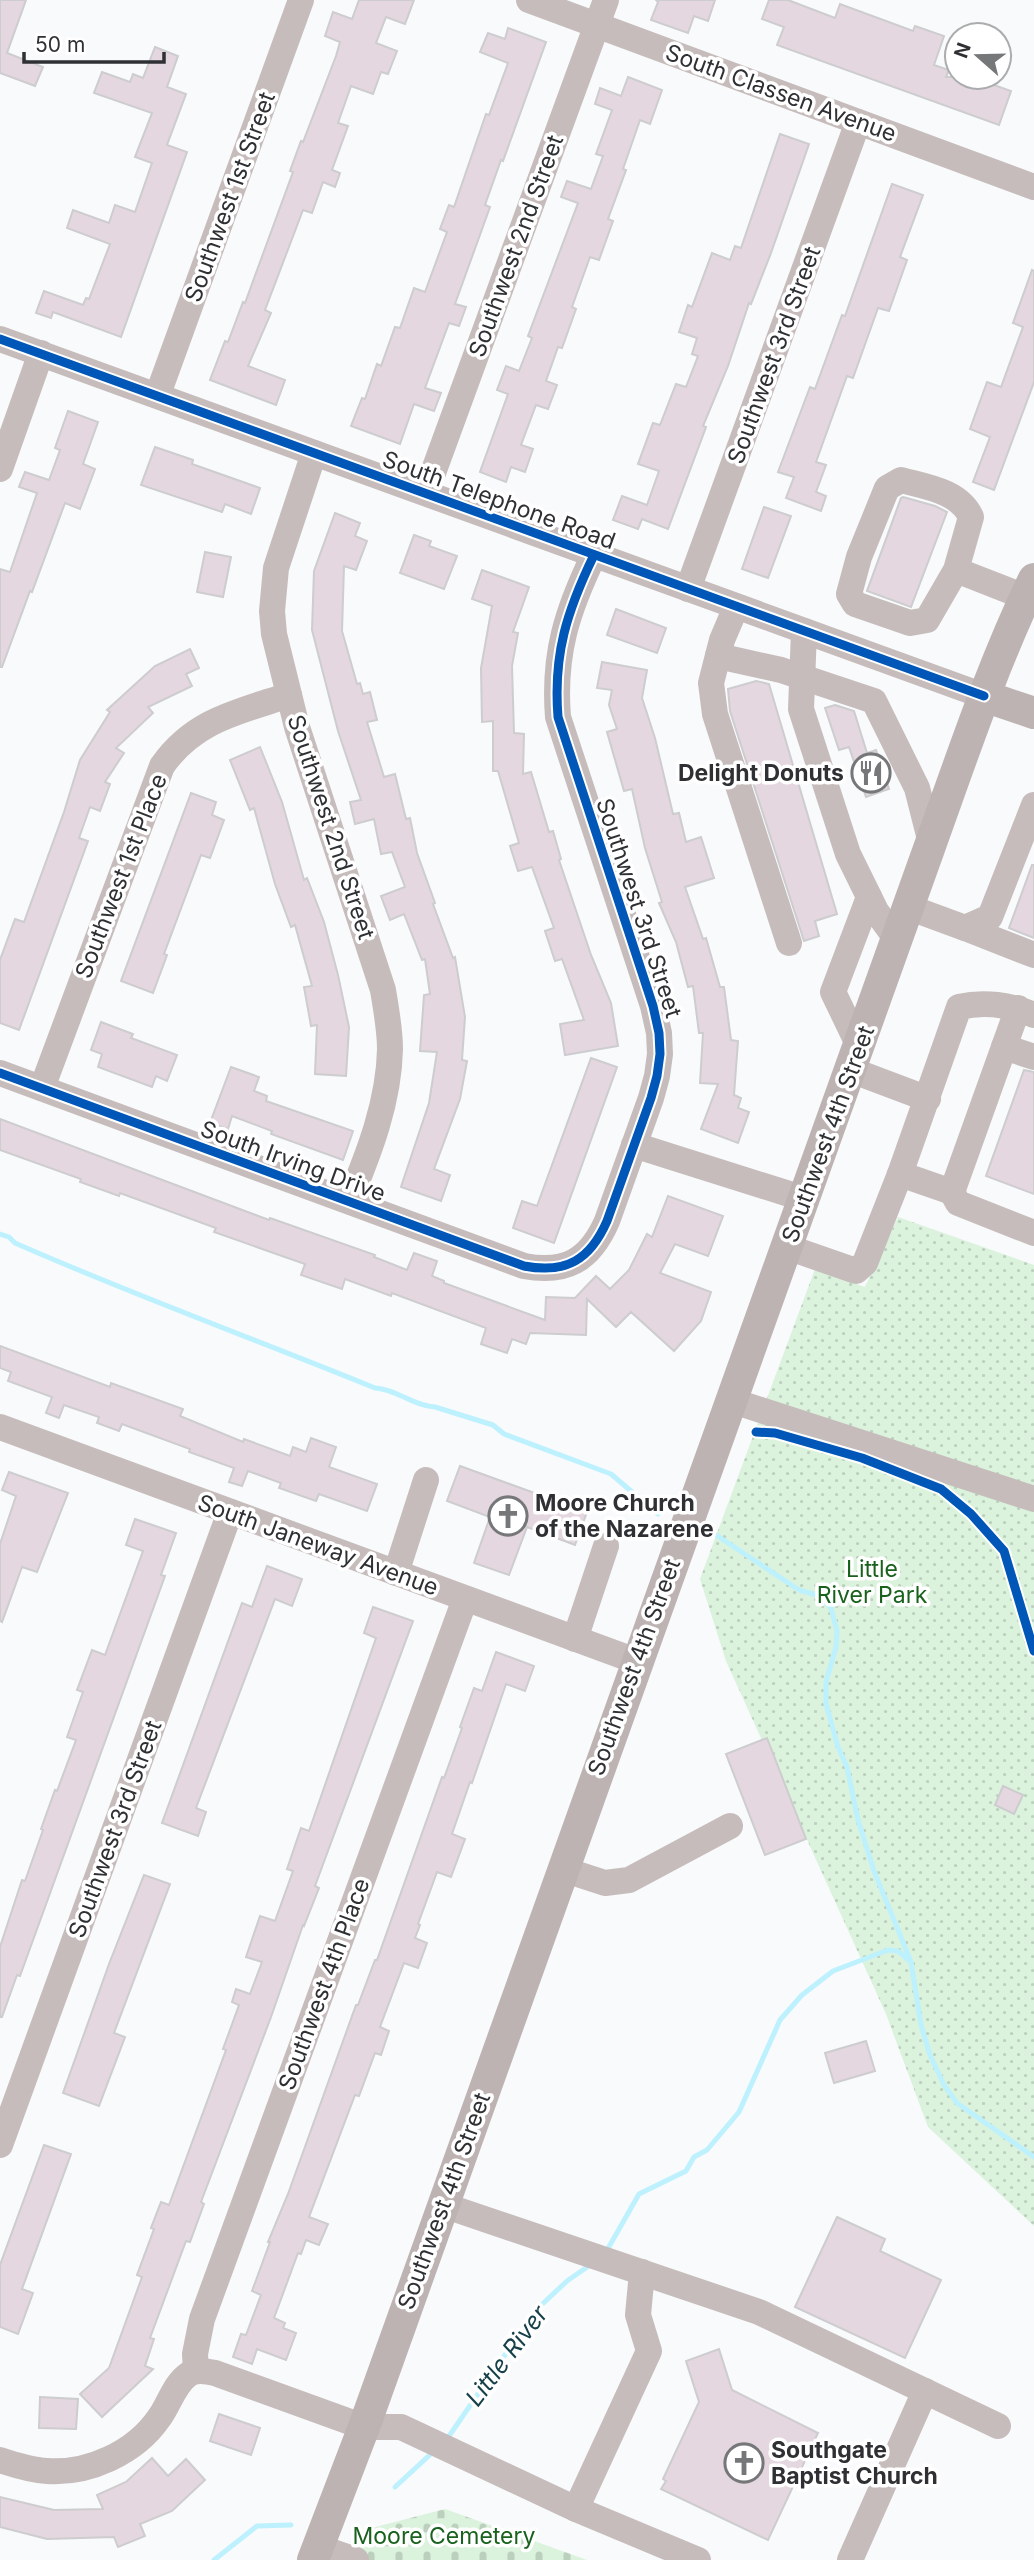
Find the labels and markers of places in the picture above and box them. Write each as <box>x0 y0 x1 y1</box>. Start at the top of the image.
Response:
restaurant icon: Delight Donuts <box>850 752 892 794</box>
place label: Delight Donuts <box>678 759 844 787</box>
place label: Moore Church of the Nazarene <box>535 1489 714 1543</box>
church icon: Moore Church of the Nazarene <box>487 1495 529 1537</box>
place label: Southgate Baptist Church <box>771 2436 938 2490</box>
church icon: Southgate Baptist Church <box>723 2442 765 2484</box>

